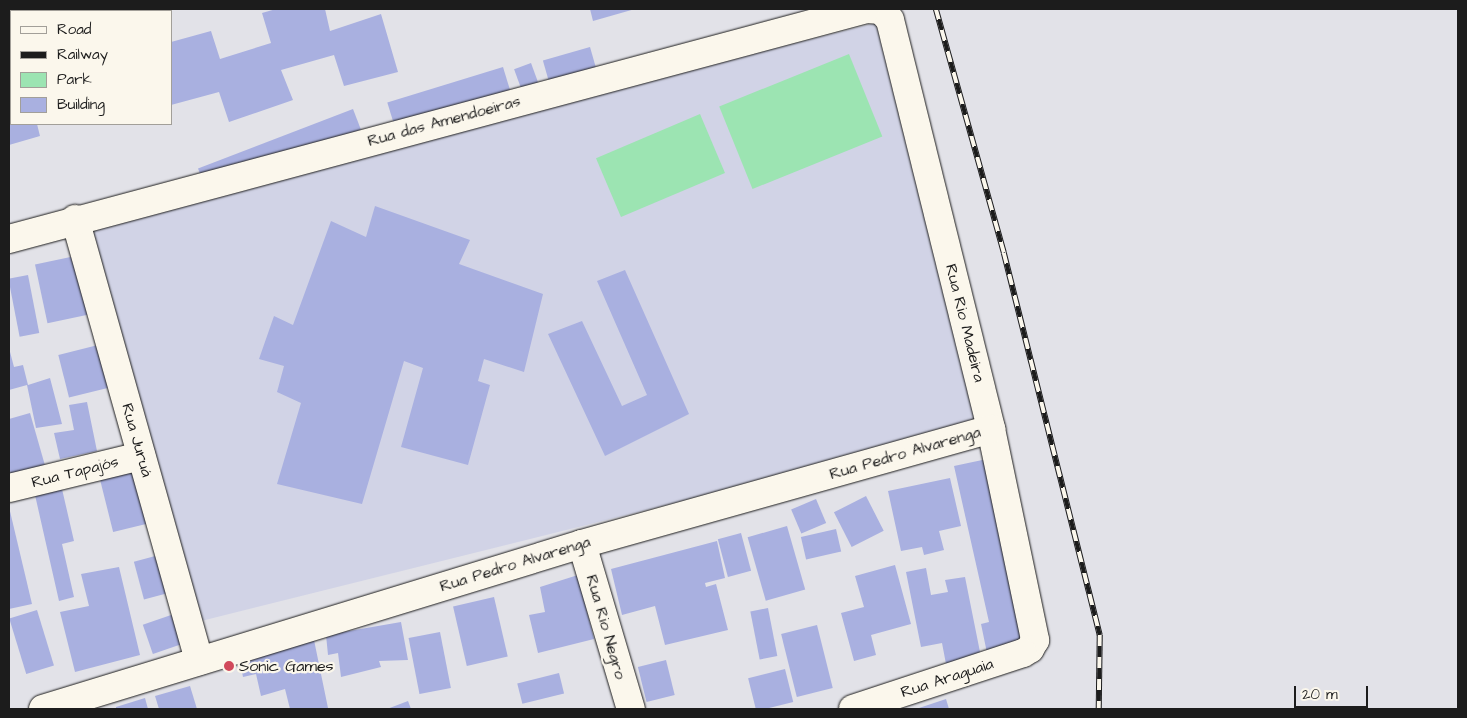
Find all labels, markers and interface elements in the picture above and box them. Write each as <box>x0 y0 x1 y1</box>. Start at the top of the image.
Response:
legend <box>10 10 172 125</box>
text: Road <box>57 19 91 40</box>
text: Railway <box>57 44 108 65</box>
text: Park <box>57 69 92 90</box>
street label: Rua das Amendoeiras <box>365 91 523 151</box>
text: Building <box>57 94 105 115</box>
street label: Rua Rio Madeira <box>941 262 989 384</box>
street label: Rua Juruá <box>117 401 157 479</box>
street label: Rua Pedro Alvarenga <box>827 422 983 484</box>
street label: Rua Tapajós <box>29 452 121 492</box>
street label: Rua Pedro Alvarenga <box>437 532 593 596</box>
street label: Rua Rio Negro <box>582 572 630 682</box>
street label: Rua Araguaia <box>898 654 996 702</box>
place label: Sonic Games <box>239 656 334 676</box>
marker: Sonic Games <box>223 660 235 672</box>
scale bar <box>1297 676 1371 708</box>
text: 20 m <box>1302 684 1338 705</box>

